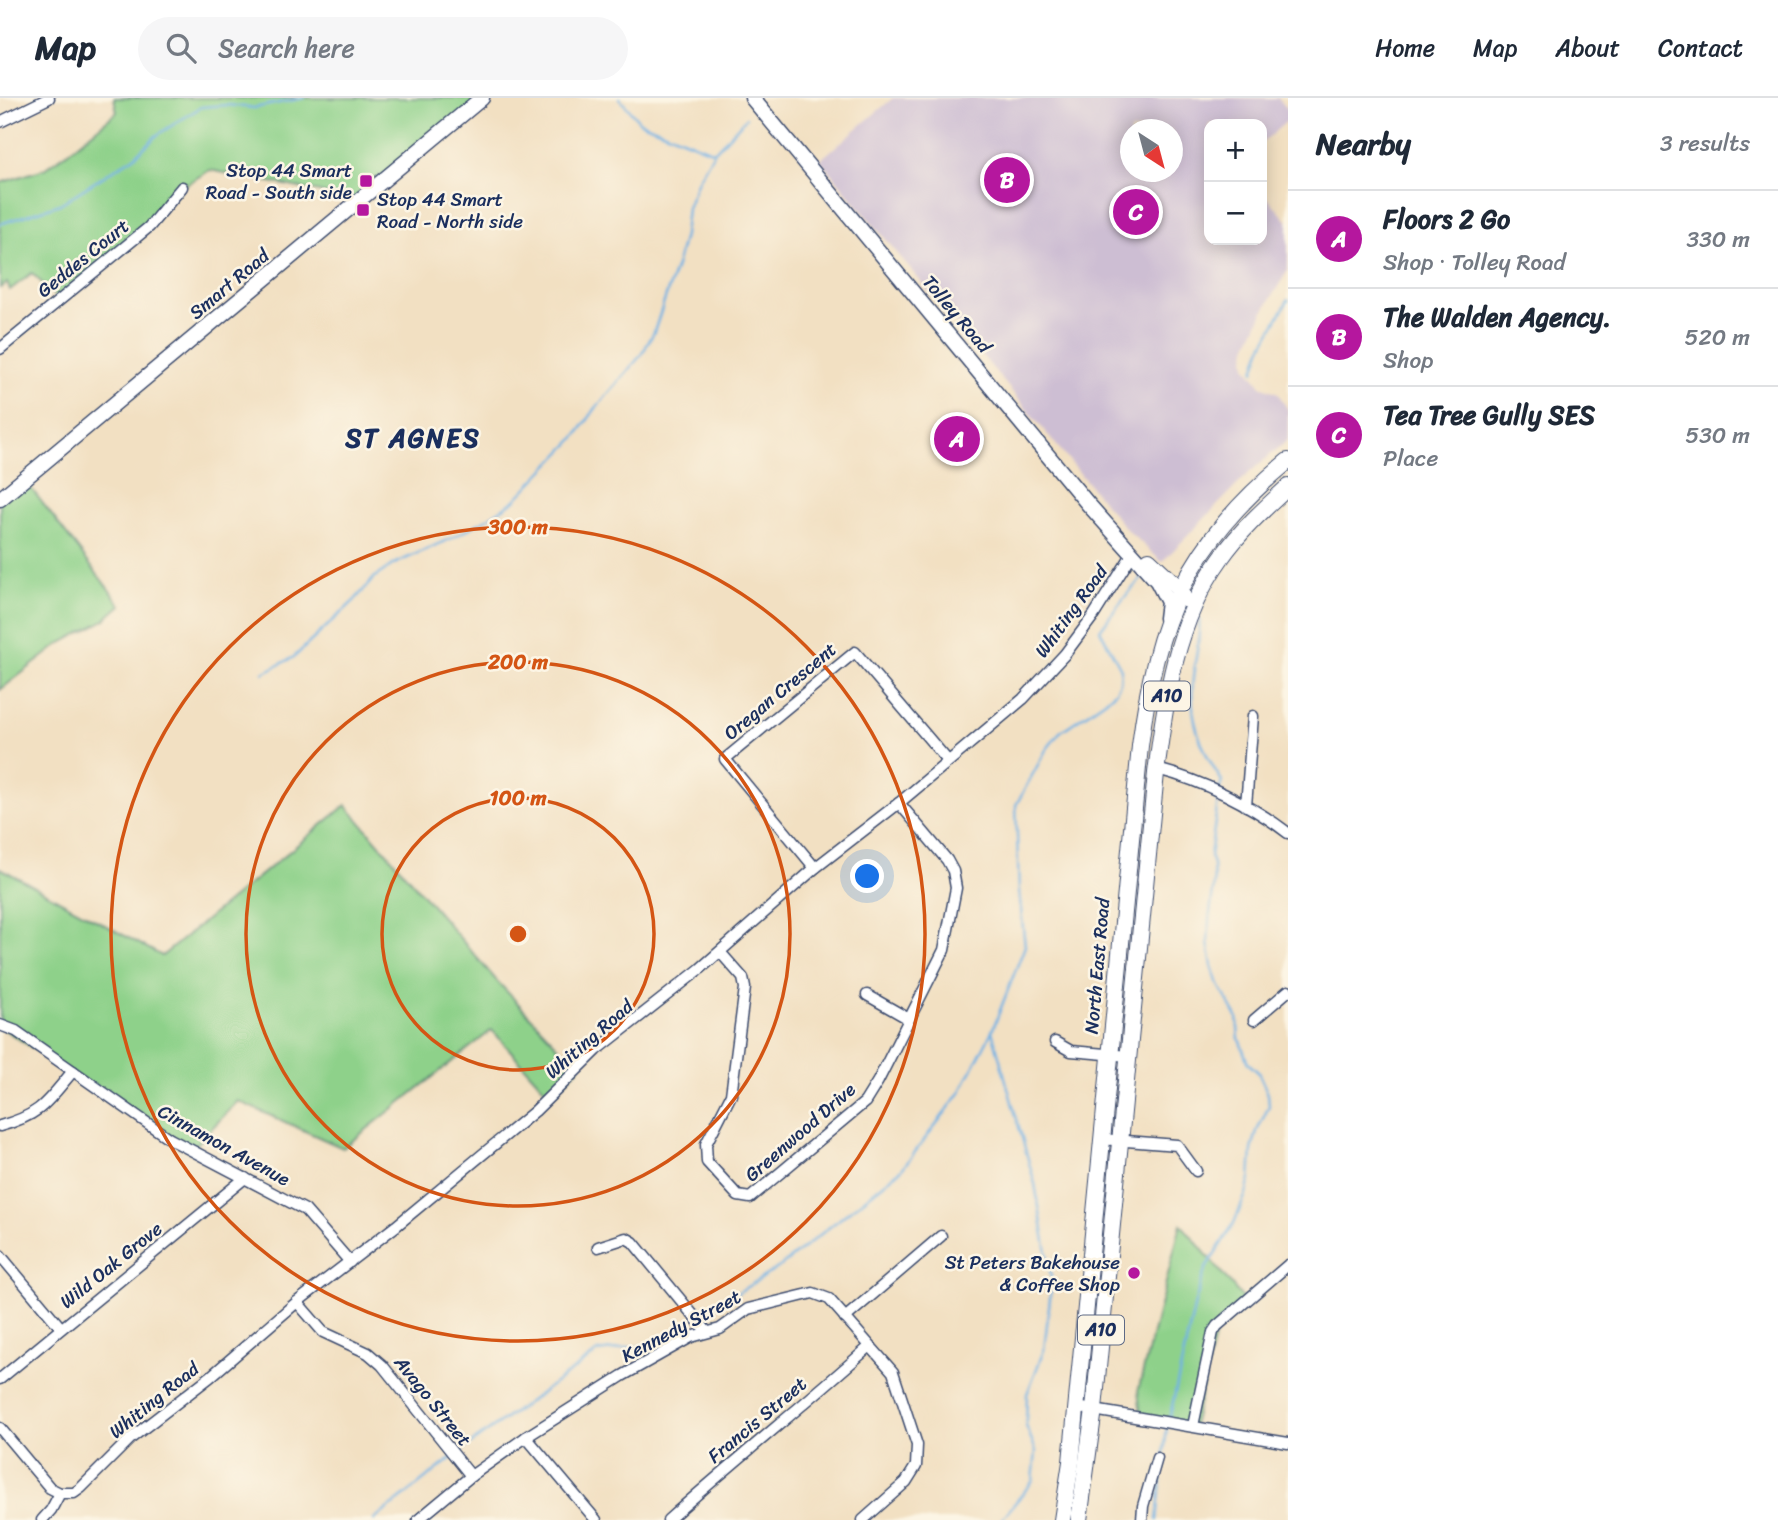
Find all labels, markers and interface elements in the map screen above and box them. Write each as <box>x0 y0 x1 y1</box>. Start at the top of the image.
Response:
search box <box>138 17 628 80</box>
text: Map <box>35 19 96 77</box>
text: Search here <box>218 25 355 71</box>
text: Home <box>1375 27 1435 69</box>
text: Map <box>1473 27 1517 69</box>
text: About <box>1555 27 1620 69</box>
text: Contact <box>1658 27 1743 69</box>
icon: search <box>162 29 200 67</box>
text: Nearby <box>1316 117 1411 171</box>
north arrow <box>1120 119 1183 182</box>
map controls <box>1204 119 1267 245</box>
button: + <box>1204 119 1267 182</box>
text: 3 results <box>1660 123 1750 164</box>
place label: Stop 44 Smart Road - South side <box>206 154 352 209</box>
pin: B <box>984 154 1030 206</box>
marker: Stop 44 Smart Road - South side <box>358 173 374 189</box>
button: − <box>1204 182 1267 245</box>
place label: Stop 44 Smart Road - North side <box>377 183 523 238</box>
pin: C <box>1113 186 1159 238</box>
text: Floors 2 Go <box>1383 196 1510 242</box>
marker: Stop 44 Smart Road - North side <box>355 202 371 218</box>
street label: Geddes Court <box>29 210 137 306</box>
text: A <box>1331 219 1347 260</box>
text: 330 m <box>1687 219 1750 260</box>
street label: Smart Road <box>181 239 278 328</box>
text: Shop · Tolley Road <box>1383 242 1566 283</box>
street label: Tolley Road <box>914 267 1001 362</box>
text: The Walden Agency. <box>1383 294 1611 340</box>
text: B <box>1332 317 1346 358</box>
text: 520 m <box>1684 317 1750 358</box>
text: Shop <box>1383 340 1433 381</box>
text: Tea Tree Gully SES <box>1383 392 1595 438</box>
pin: A <box>934 413 980 465</box>
district label: ST AGNES <box>344 415 481 461</box>
text: C <box>1332 415 1346 456</box>
text: 530 m <box>1685 415 1750 456</box>
text: Place <box>1383 438 1438 479</box>
text: 300 m <box>487 508 549 546</box>
street label: Whiting Road <box>1026 557 1117 665</box>
street label: Oregan Crescent <box>716 633 844 749</box>
text: 200 m <box>487 643 549 681</box>
road number: A10 <box>1144 682 1190 710</box>
text: 100 m <box>489 779 547 817</box>
your location <box>850 859 884 893</box>
street label: North East Road <box>1075 895 1120 1035</box>
centre of rings <box>506 922 530 946</box>
street label: Whiting Road <box>537 990 642 1087</box>
street label: Greenwood Drive <box>737 1074 863 1190</box>
street label: Cinnamon Avenue <box>152 1095 296 1195</box>
street label: Wild Oak Grove <box>52 1213 170 1317</box>
place label: St Peters Bakehouse & Coffee Shop <box>945 1246 1120 1301</box>
marker: St Peters Bakehouse & Coffee Shop <box>1126 1265 1142 1281</box>
street label: Kennedy Street <box>615 1280 747 1372</box>
road number: A10 <box>1078 1316 1124 1344</box>
street label: Avago Street <box>385 1347 480 1454</box>
street label: Whiting Road <box>101 1352 207 1447</box>
street label: Francis Street <box>700 1368 814 1472</box>

